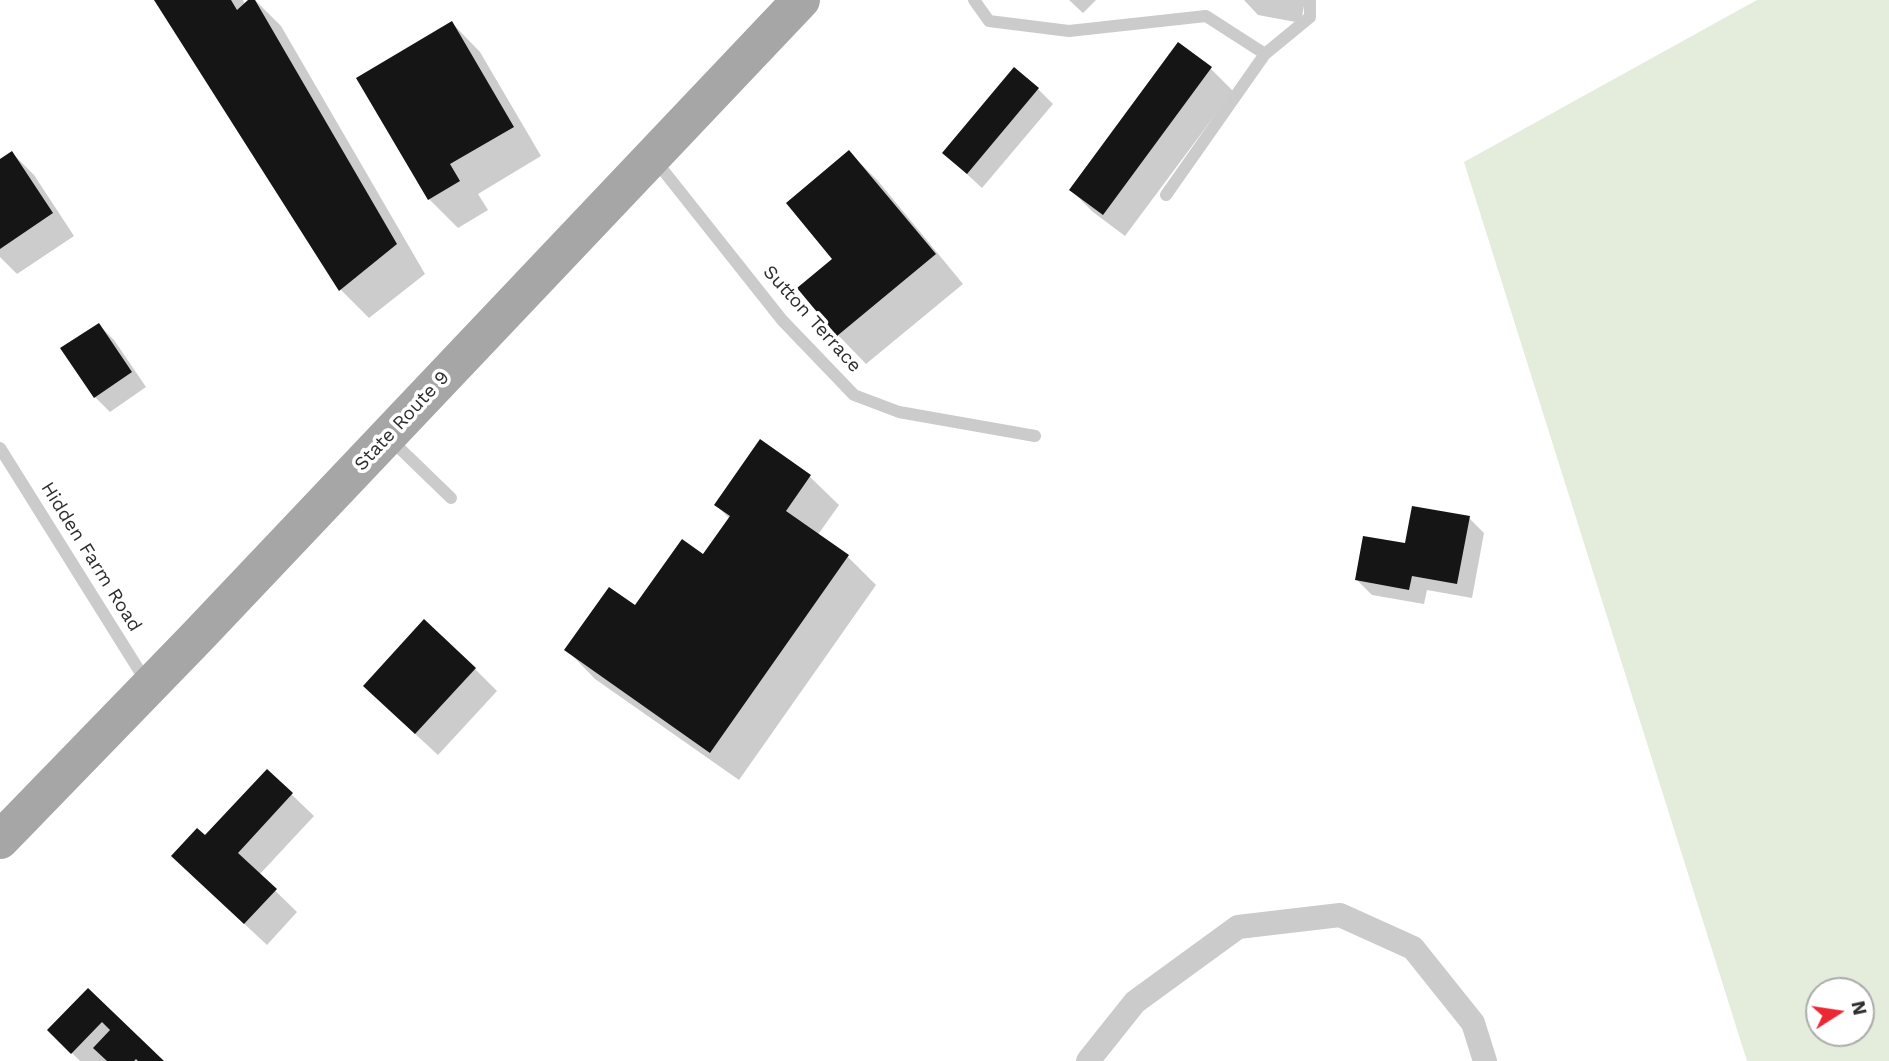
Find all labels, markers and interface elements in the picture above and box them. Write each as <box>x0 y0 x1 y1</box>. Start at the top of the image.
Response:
street label: Sutton Terrace <box>758 261 866 377</box>
street label: State Route 9 <box>350 366 454 476</box>
street label: Hidden Farm Road <box>36 478 146 636</box>
north arrow <box>1805 977 1875 1047</box>
text: N <box>1846 999 1872 1017</box>

